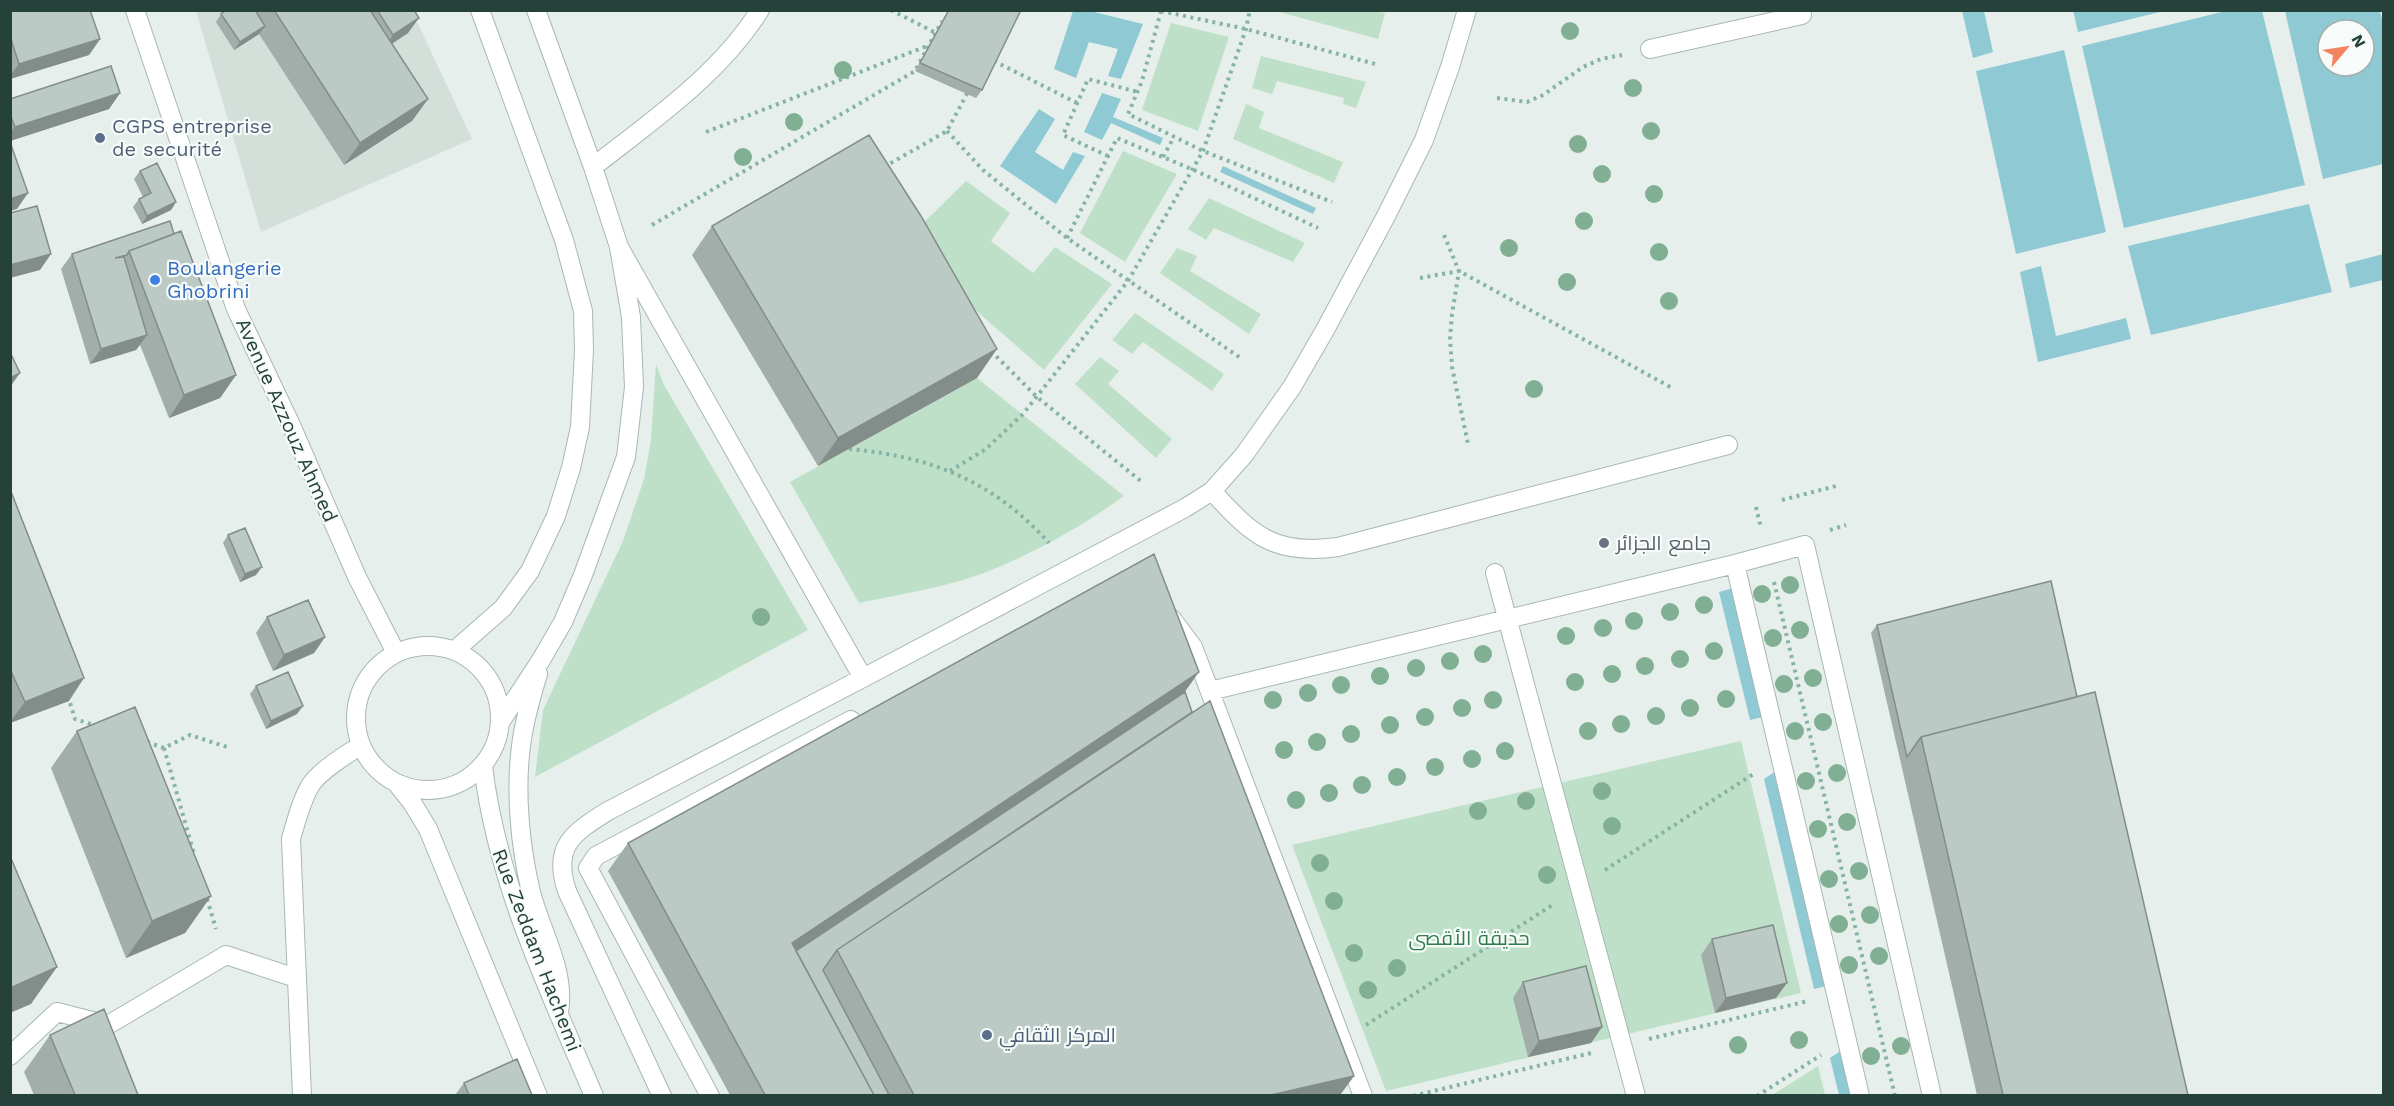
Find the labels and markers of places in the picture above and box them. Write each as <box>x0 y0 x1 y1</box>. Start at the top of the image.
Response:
place label: CGPS entreprise de securité <box>112 114 272 161</box>
marker: CGPS entreprise de securité <box>93 131 107 145</box>
place label: Boulangerie Ghobrini <box>167 256 281 303</box>
marker: Boulangerie Ghobrini <box>148 273 162 287</box>
place label: جامع الجزائر <box>1615 531 1711 557</box>
marker: جامع الجزائر <box>1597 536 1611 550</box>
place label: المركز الثقافي <box>999 1023 1116 1051</box>
marker: المركز الثقافي <box>980 1028 994 1042</box>

